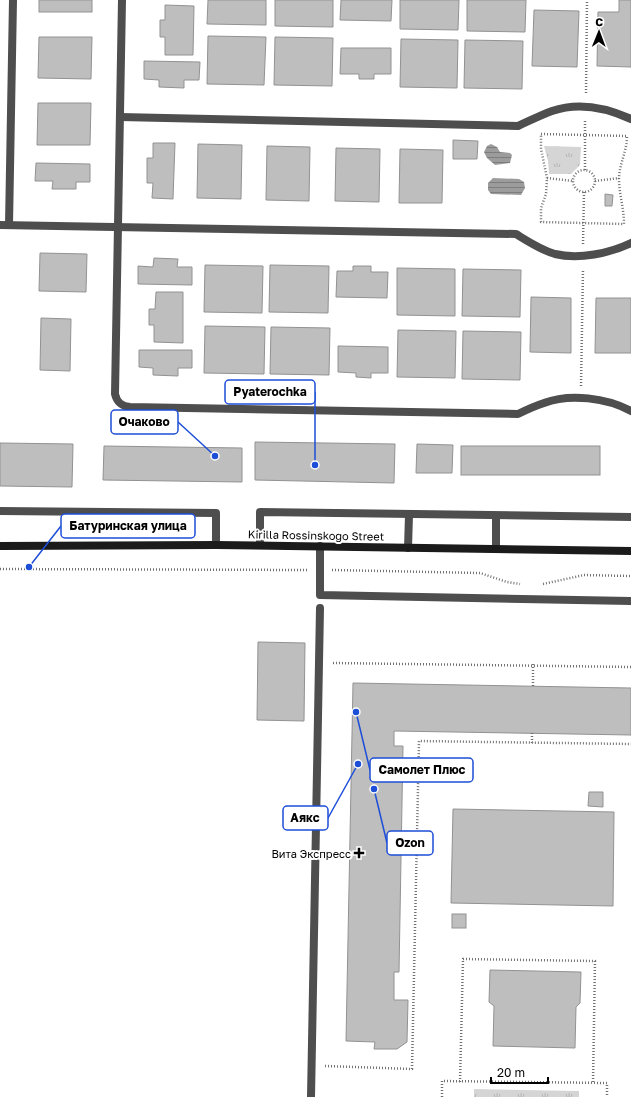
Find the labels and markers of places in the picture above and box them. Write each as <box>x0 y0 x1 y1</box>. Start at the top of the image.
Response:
callout: Pyaterochka <box>225 380 315 404</box>
callout: Очаково <box>111 410 178 434</box>
callout: Батуринская улица <box>61 514 195 538</box>
callout: Самолет Плюс <box>370 758 473 782</box>
callout: Аякс <box>283 806 328 830</box>
callout: Ozon <box>387 831 433 855</box>
place label: Вита Экспресс <box>271 847 351 860</box>
marker: Вита Экспресс <box>354 848 364 858</box>

